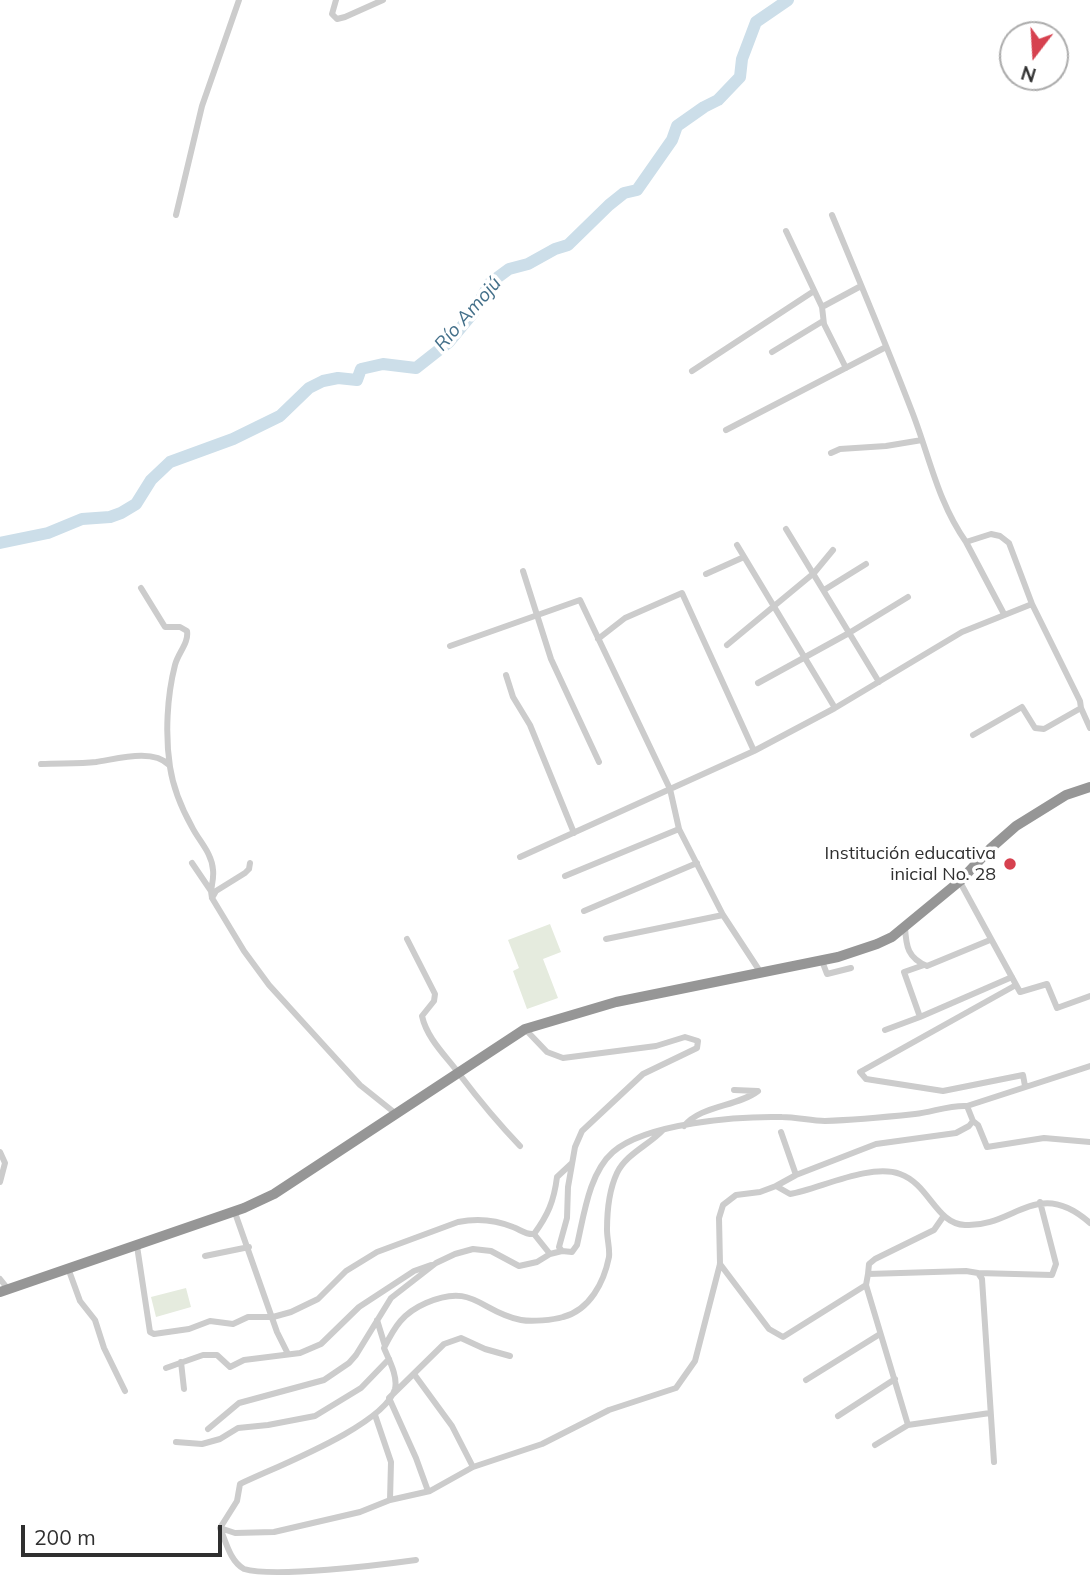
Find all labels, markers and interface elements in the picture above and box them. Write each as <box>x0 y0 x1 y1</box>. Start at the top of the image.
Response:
north arrow <box>999 21 1069 91</box>
text: N <box>1018 61 1039 88</box>
water label: Río Amojú <box>430 272 506 356</box>
place label: Institución educativa inicial No. 28 <box>825 843 996 886</box>
marker: Institución educativa inicial No. 28 <box>1002 856 1018 872</box>
scale bar <box>24 1512 226 1556</box>
text: 200 m <box>34 1524 96 1550</box>

